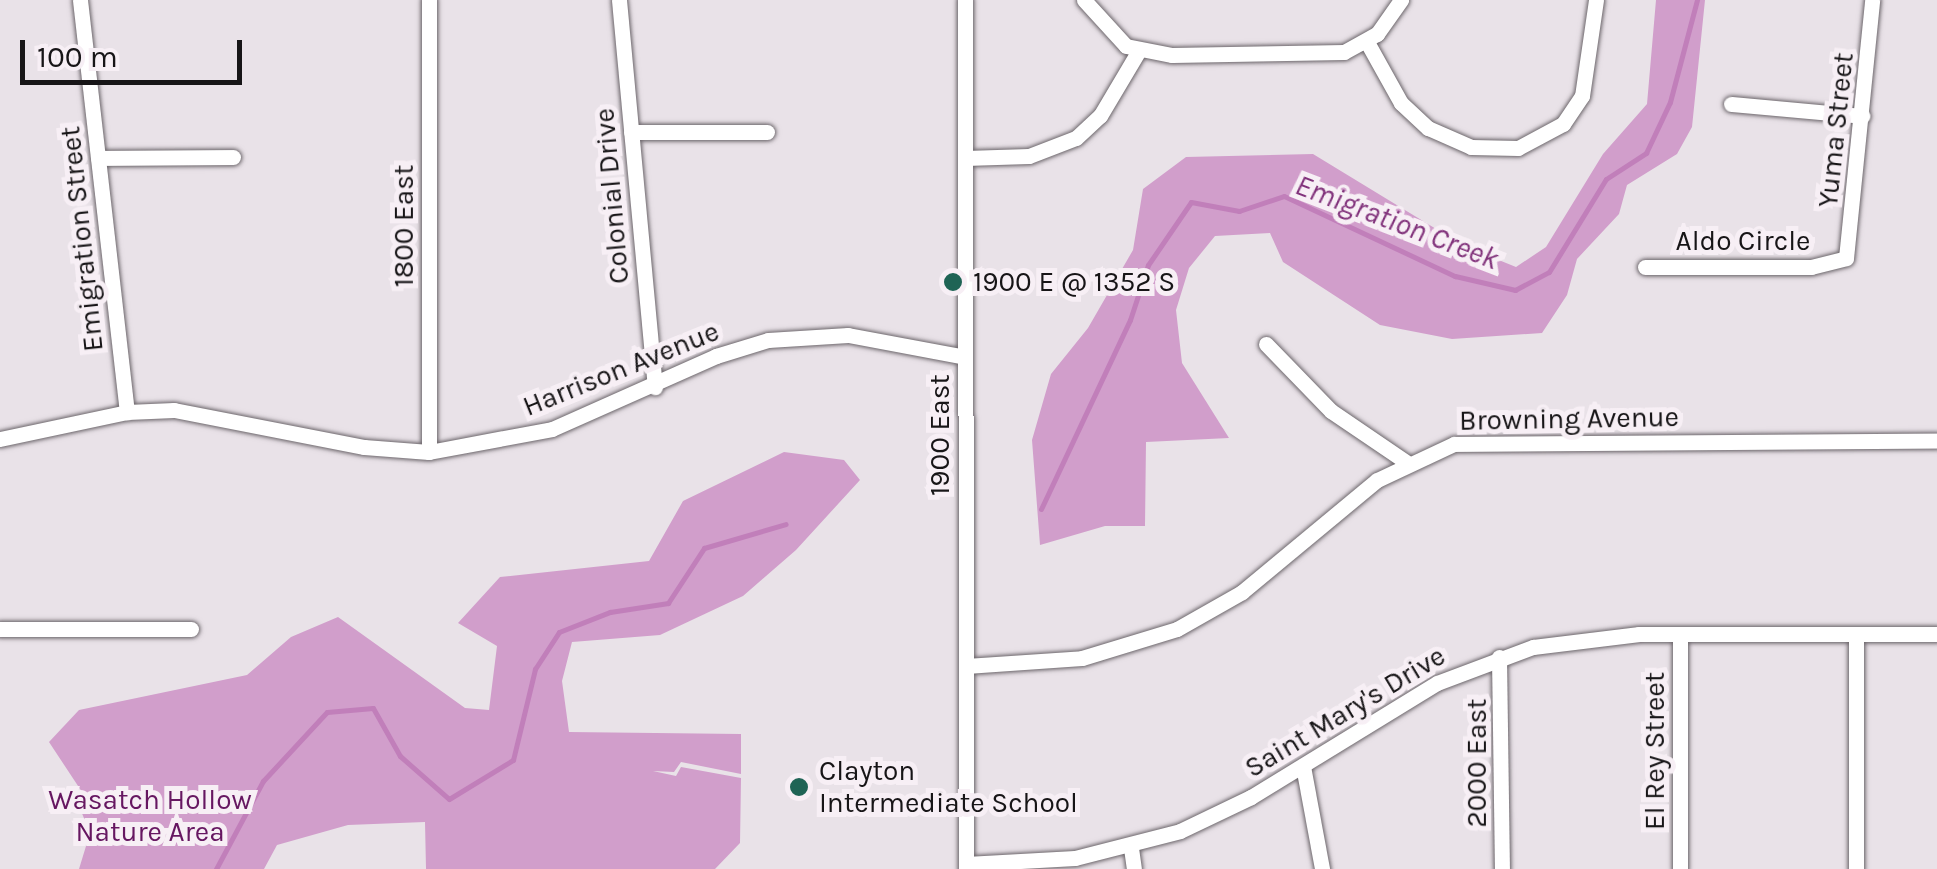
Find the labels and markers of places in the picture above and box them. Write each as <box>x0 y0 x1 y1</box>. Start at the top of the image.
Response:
place label: 1900 E @ 1352 S <box>973 265 1175 299</box>
marker: 1900 E @ 1352 S <box>942 271 964 293</box>
place label: Clayton Intermediate School <box>819 754 1078 820</box>
marker: Clayton Intermediate School <box>788 776 810 798</box>

